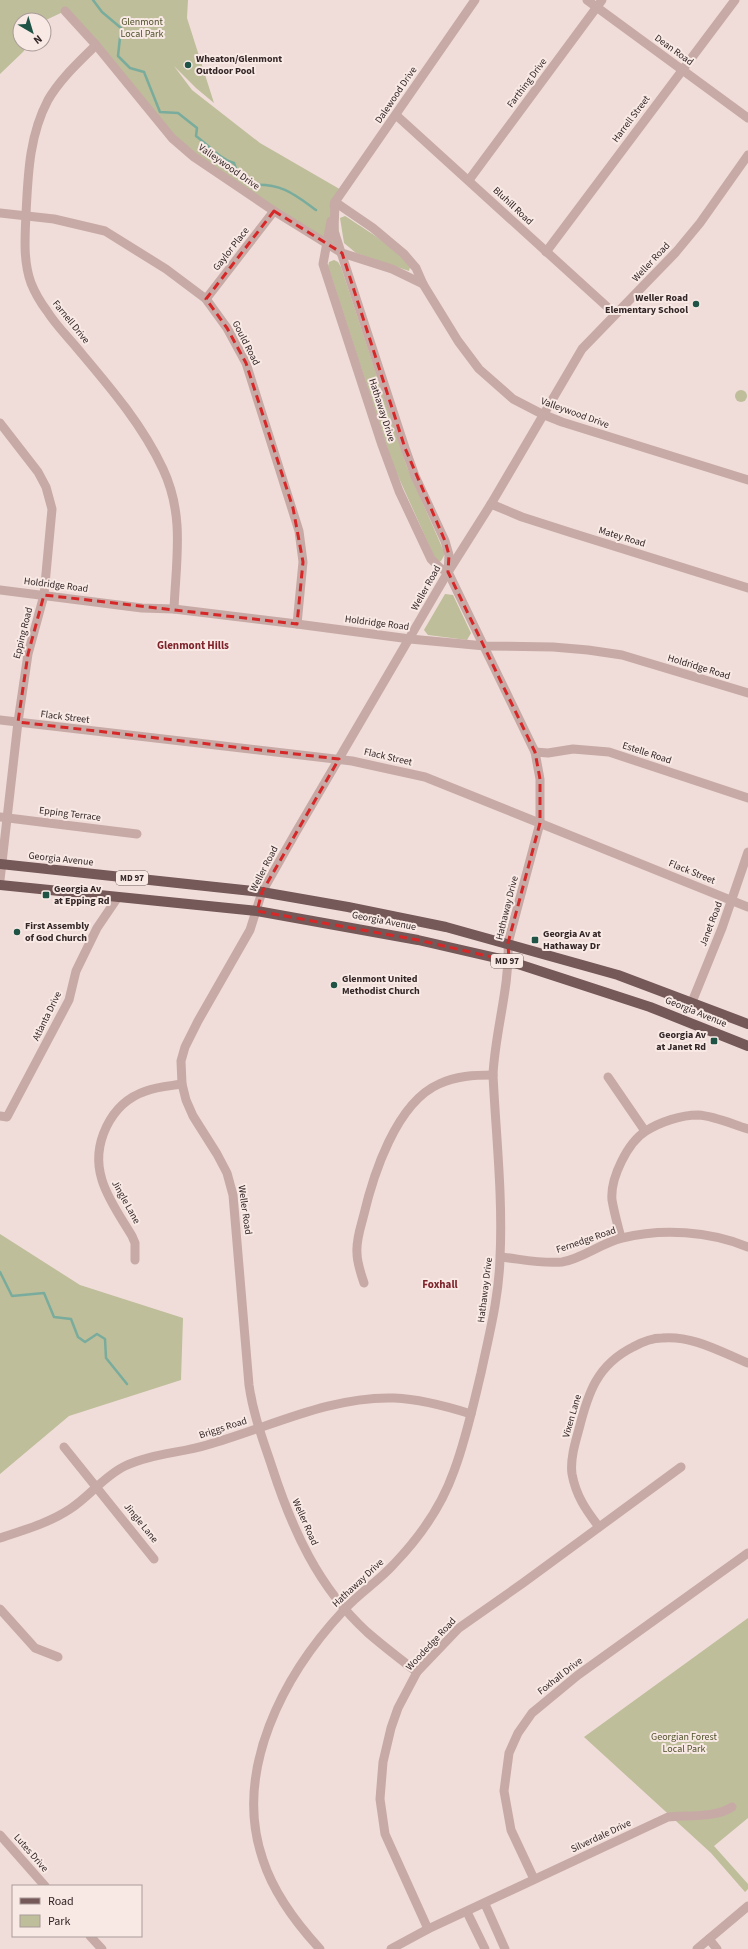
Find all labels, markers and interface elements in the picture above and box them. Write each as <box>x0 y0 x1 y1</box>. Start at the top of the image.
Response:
north arrow <box>12 12 52 52</box>
park label: Glenmont Local Park <box>121 15 164 41</box>
text: N <box>30 31 45 48</box>
street label: Dean Road <box>652 31 696 69</box>
place label: Wheaton/Glenmont Outdoor Pool <box>196 52 282 78</box>
street label: Farthing Drive <box>504 55 550 111</box>
marker: Wheaton/Glenmont Outdoor Pool <box>183 60 193 70</box>
street label: Dalewood Drive <box>372 64 420 126</box>
street label: Harrell Street <box>609 92 654 145</box>
street label: Valleywood Drive <box>196 141 263 193</box>
street label: Bluhill Road <box>490 184 536 228</box>
street label: Gaylor Place <box>210 224 253 274</box>
street label: Weller Road <box>629 239 673 285</box>
place label: Weller Road Elementary School <box>605 291 688 317</box>
street label: Farnell Drive <box>49 297 93 347</box>
marker: Weller Road Elementary School <box>691 299 701 309</box>
street label: Gould Road <box>229 318 263 368</box>
street label: Hathaway Drive <box>365 377 399 443</box>
street label: Valleywood Drive <box>539 394 611 432</box>
street label: Matey Road <box>597 523 647 551</box>
street label: Weller Road <box>408 563 444 613</box>
street label: Holdridge Road <box>23 574 89 596</box>
street label: Epping Road <box>10 606 36 660</box>
street label: Holdridge Road <box>344 612 410 634</box>
district label: Glenmont Hills <box>157 638 229 653</box>
street label: Holdridge Road <box>666 651 732 683</box>
street label: Flack Street <box>40 707 91 727</box>
street label: Estelle Road <box>621 738 673 768</box>
street label: Flack Street <box>363 745 414 769</box>
street label: Epping Terrace <box>38 803 102 825</box>
street label: Weller Road <box>246 844 282 894</box>
street label: Georgia Avenue <box>28 849 94 869</box>
street label: Flack Street <box>667 856 718 888</box>
road number: MD 97 <box>116 871 148 885</box>
street label: Hathaway Drive <box>492 874 522 942</box>
place label: Georgia Av at Epping Rd <box>54 882 110 908</box>
marker: Georgia Av at Epping Rd <box>41 890 51 900</box>
street label: Janet Road <box>696 900 726 948</box>
street label: Georgia Avenue <box>351 908 417 934</box>
place label: First Assembly of God Church <box>25 919 90 945</box>
marker: First Assembly of God Church <box>12 927 22 937</box>
place label: Georgia Av at Hathaway Dr <box>543 927 601 953</box>
marker: Georgia Av at Hathaway Dr <box>530 935 540 945</box>
road number: MD 97 <box>491 954 523 968</box>
place label: Glenmont United Methodist Church <box>342 972 420 998</box>
marker: Glenmont United Methodist Church <box>329 980 339 990</box>
street label: Atlanta Drive <box>29 989 65 1043</box>
street label: Georgia Avenue <box>663 993 729 1031</box>
place label: Georgia Av at Janet Rd <box>656 1028 707 1054</box>
marker: Georgia Av at Janet Rd <box>709 1036 719 1046</box>
street label: Jingle Lane <box>108 1178 144 1226</box>
street label: Weller Road <box>235 1184 255 1236</box>
street label: Fernedge Road <box>554 1223 618 1257</box>
street label: Hathaway Drive <box>474 1256 496 1323</box>
district label: Foxhall <box>422 1277 459 1292</box>
street label: Vixen Lane <box>559 1393 585 1439</box>
street label: Briggs Road <box>197 1414 249 1442</box>
street label: Weller Road <box>288 1496 322 1548</box>
street label: Jingle Lane <box>121 1500 161 1546</box>
street label: Hathaway Drive <box>329 1555 387 1611</box>
street label: Woodedge Road <box>403 1614 459 1674</box>
street label: Foxhall Drive <box>535 1654 586 1698</box>
park label: Georgian Forest Local Park <box>651 1730 718 1756</box>
street label: Silverdale Drive <box>569 1816 633 1856</box>
street label: Lutes Drive <box>11 1831 51 1875</box>
legend <box>12 1885 142 1937</box>
text: Road <box>48 1893 74 1910</box>
text: Park <box>48 1913 70 1930</box>

